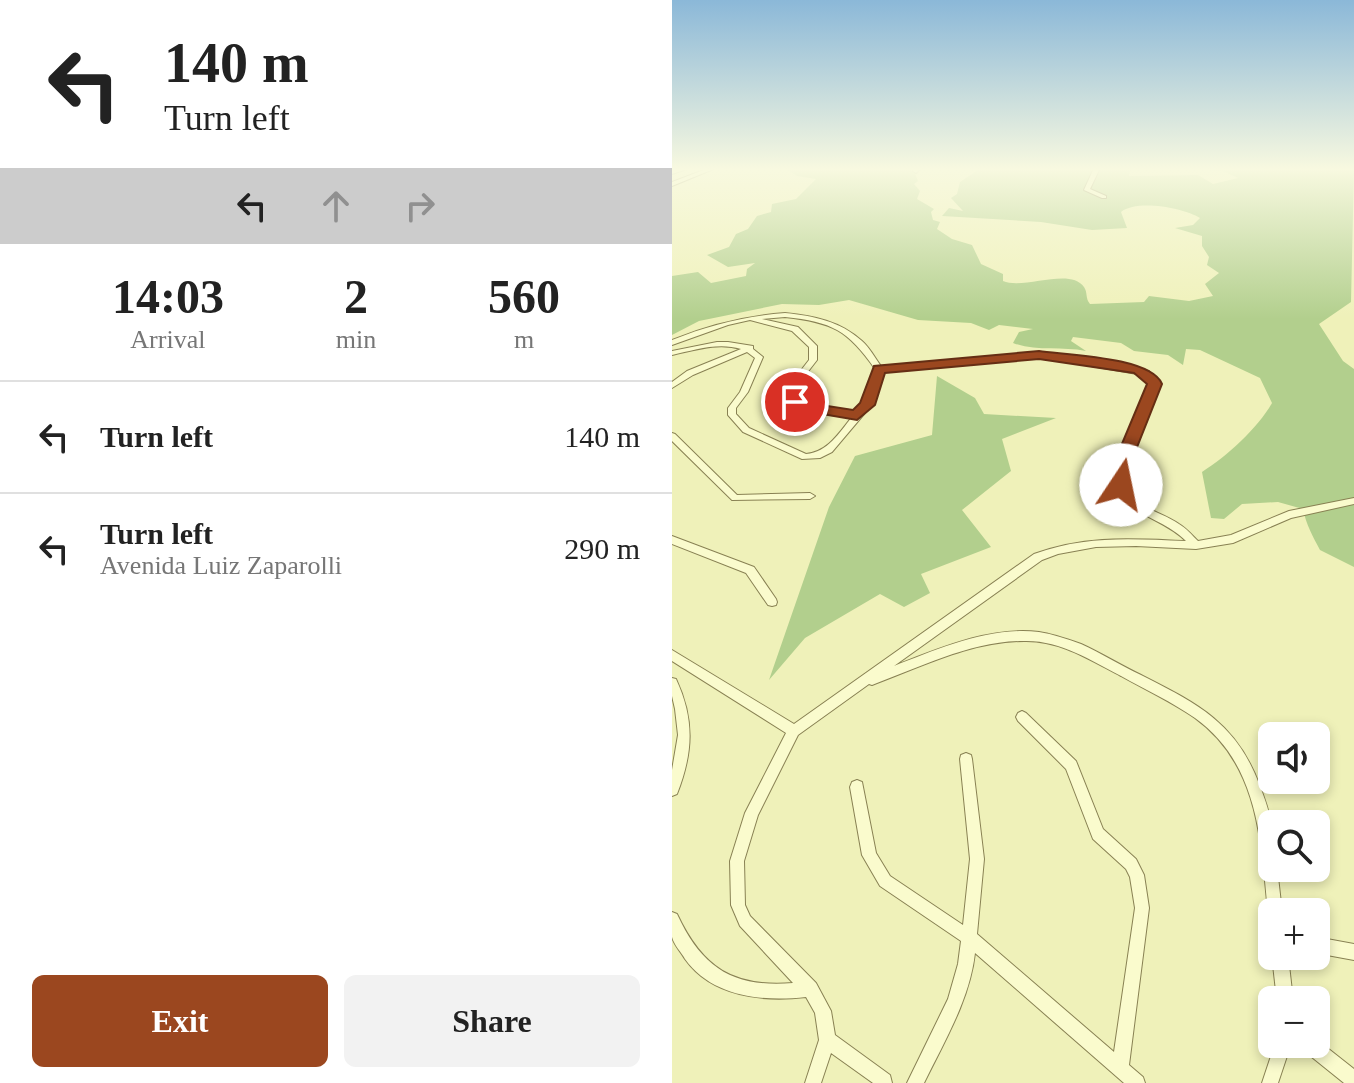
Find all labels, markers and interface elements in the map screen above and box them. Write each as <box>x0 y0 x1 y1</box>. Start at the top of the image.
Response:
icon: left <box>32 32 136 136</box>
text: 140 m <box>164 32 309 94</box>
text: Turn left <box>164 98 290 138</box>
icon: left <box>230 184 274 228</box>
icon: ahead <box>314 184 358 228</box>
icon: right <box>398 184 442 228</box>
text: 14:03 <box>112 270 224 323</box>
text: 2 <box>344 270 368 323</box>
text: 560 <box>488 270 560 323</box>
text: Arrival <box>130 325 205 354</box>
text: min <box>336 325 376 354</box>
text: m <box>514 325 534 354</box>
pin <box>761 368 829 436</box>
icon: arrive <box>773 380 817 424</box>
icon: left <box>32 415 76 459</box>
text: Turn left <box>100 420 213 453</box>
text: 140 m <box>564 420 640 453</box>
position arrow <box>1079 443 1163 527</box>
text: Turn left <box>100 517 213 550</box>
icon: left <box>32 527 76 571</box>
text: 290 m <box>564 532 640 565</box>
text: Avenida Luiz Zaparolli <box>100 551 342 580</box>
map controls <box>1258 722 1330 1058</box>
button: sound <box>1258 722 1330 794</box>
button: search <box>1258 810 1330 882</box>
button: + <box>1258 898 1330 970</box>
button: Exit <box>32 975 328 1067</box>
button: Share <box>344 975 640 1067</box>
button: − <box>1258 986 1330 1058</box>

